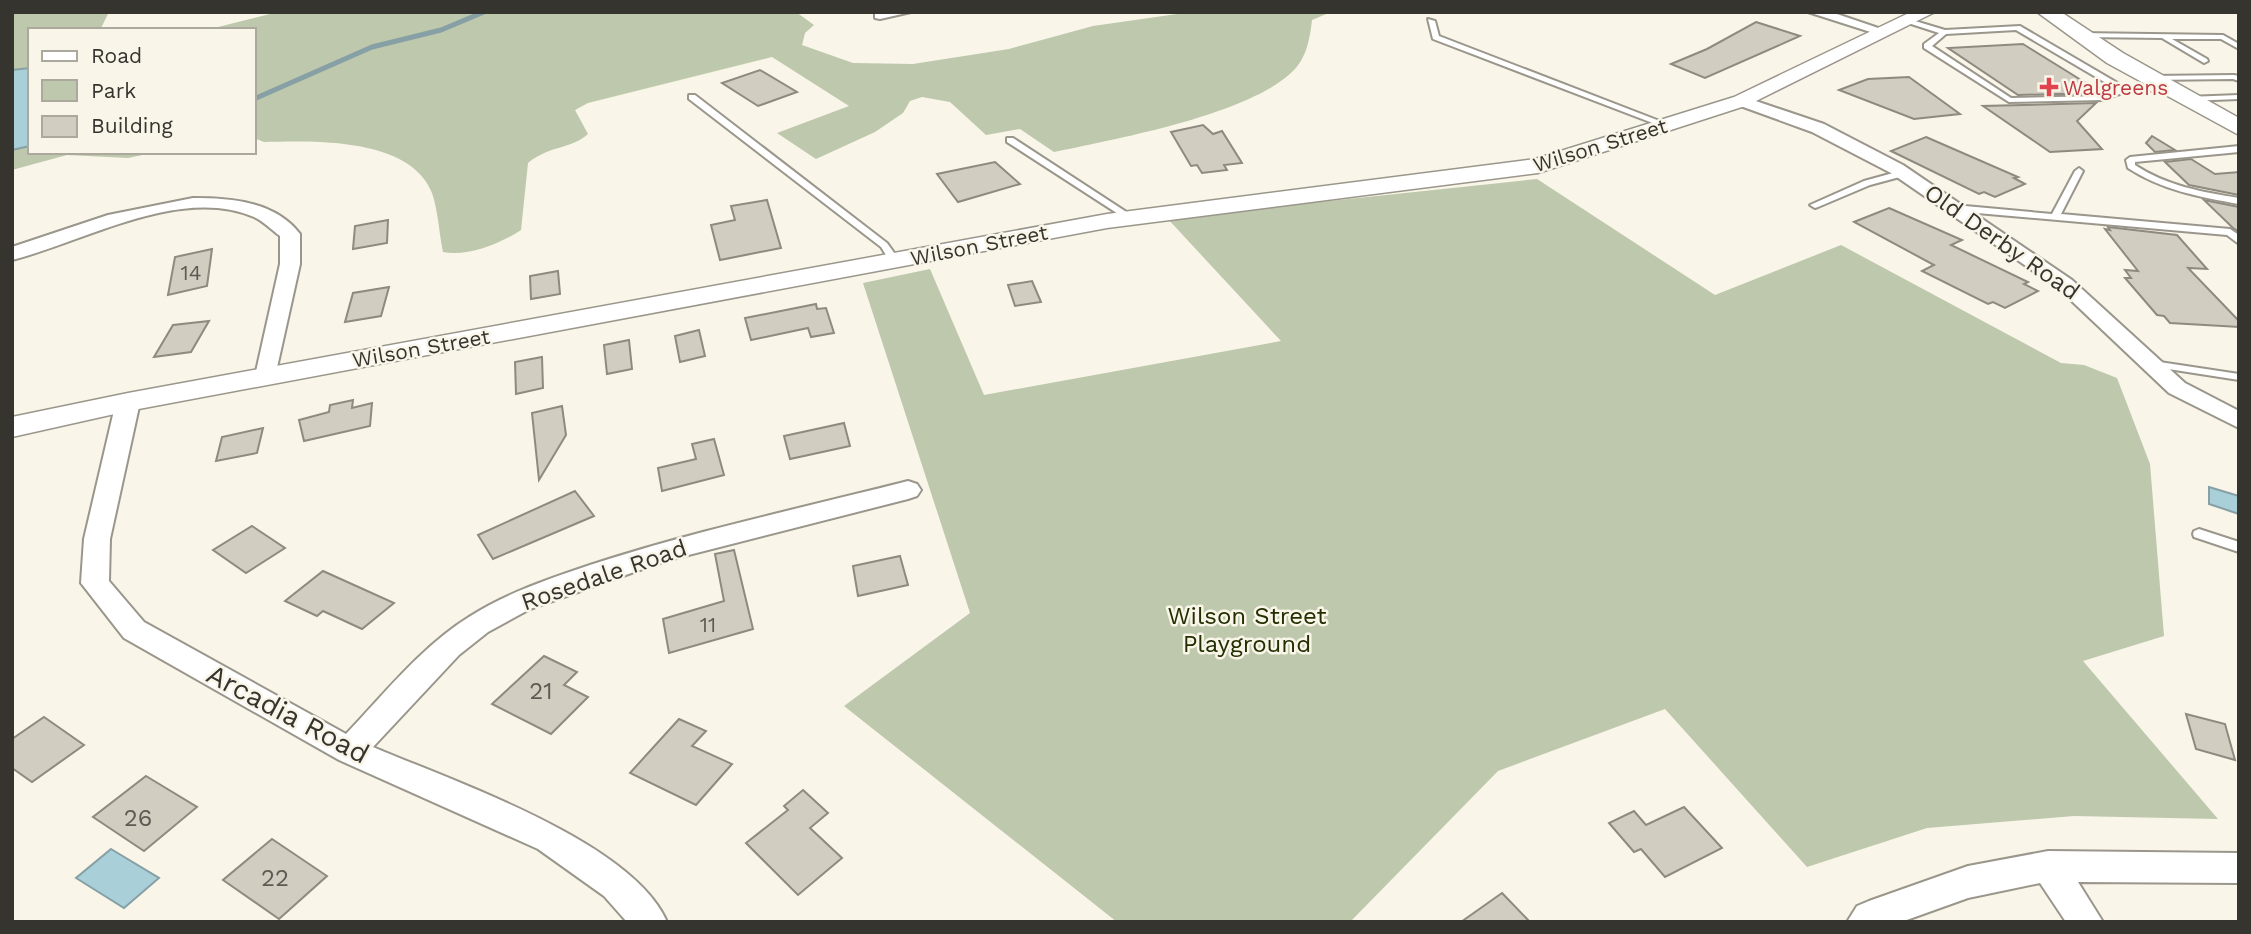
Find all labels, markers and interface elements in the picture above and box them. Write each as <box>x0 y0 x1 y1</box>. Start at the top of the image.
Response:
legend <box>28 28 256 154</box>
text: Road <box>91 43 142 68</box>
place label: Walgreens <box>2063 75 2168 100</box>
text: Park <box>91 78 136 103</box>
marker: Walgreens <box>2041 79 2057 95</box>
text: Building <box>91 113 173 138</box>
street label: Wilson Street <box>1530 113 1670 177</box>
street label: Old Derby Road <box>1919 178 2085 306</box>
street label: Wilson Street <box>908 219 1050 271</box>
house number: 14 <box>180 260 202 285</box>
street label: Wilson Street <box>350 324 492 372</box>
street label: Rosedale Road <box>518 534 690 616</box>
park label: Wilson Street Playground <box>1167 602 1327 658</box>
house number: 11 <box>700 612 716 637</box>
street label: Arcadia Road <box>201 657 375 771</box>
house number: 21 <box>529 677 553 705</box>
house number: 26 <box>124 804 152 832</box>
house number: 22 <box>261 864 289 892</box>

